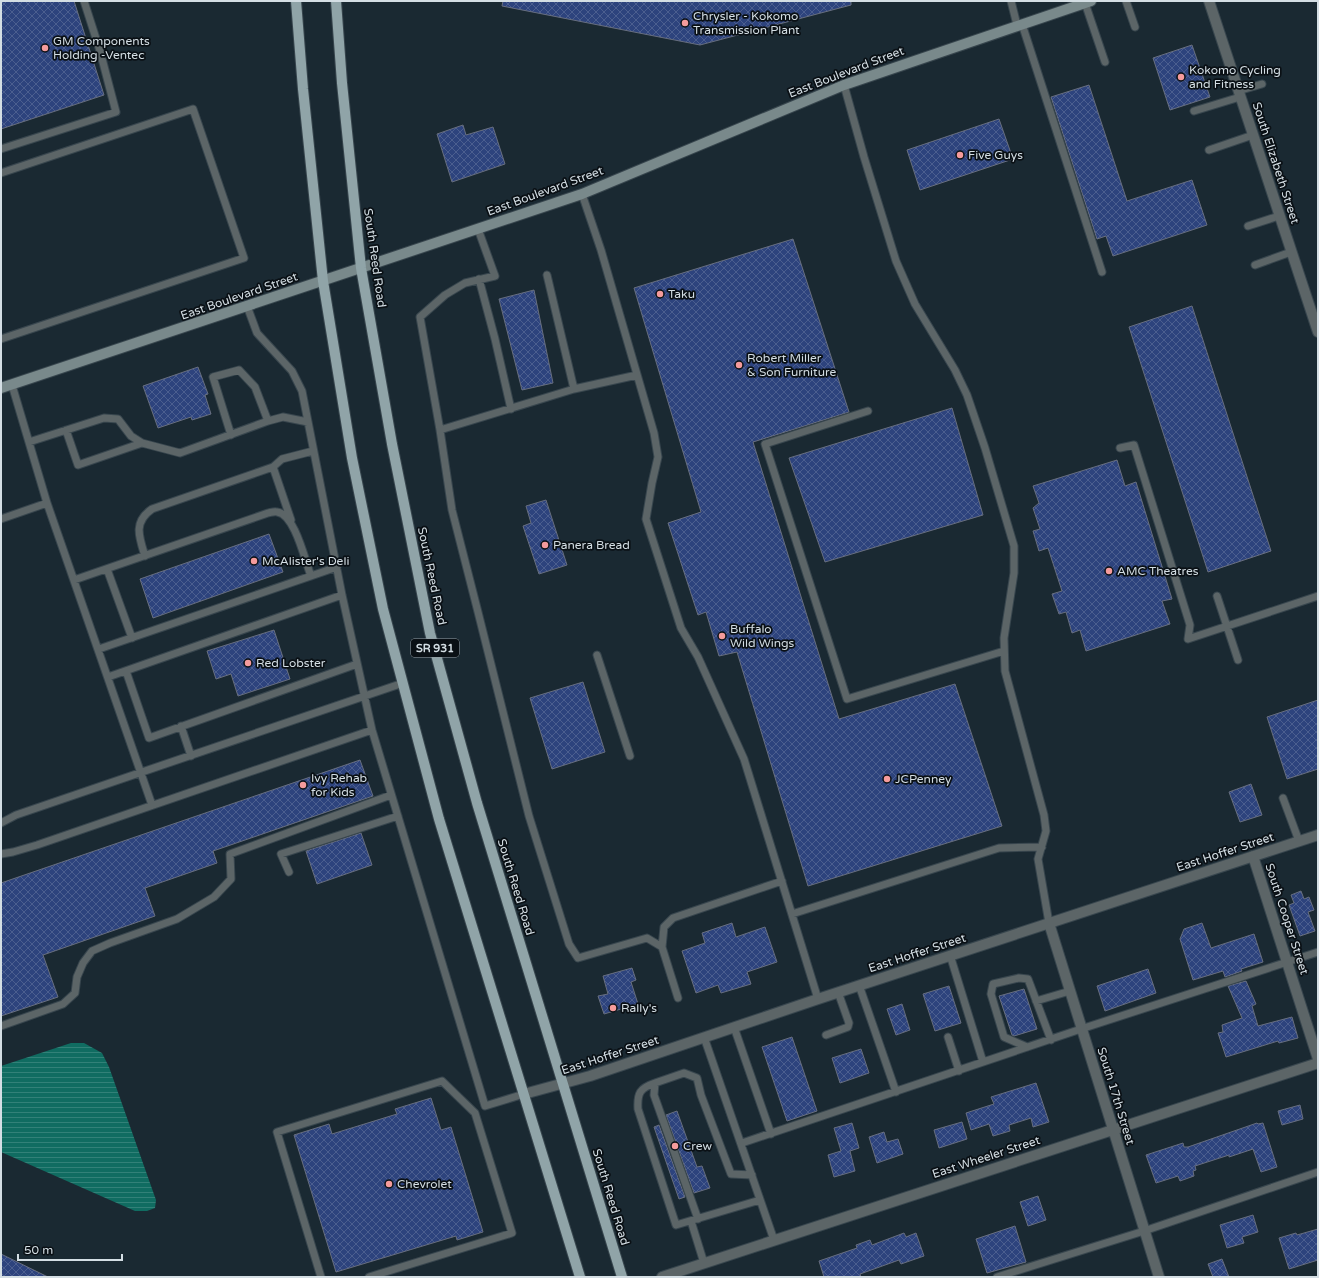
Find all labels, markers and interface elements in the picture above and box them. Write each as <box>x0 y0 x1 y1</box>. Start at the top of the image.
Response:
place label: Chrysler - Kokomo Transmission Plant <box>693 9 800 37</box>
marker: Chrysler - Kokomo Transmission Plant <box>680 18 690 28</box>
place label: GM Components Holding -Ventec <box>53 34 150 62</box>
marker: GM Components Holding -Ventec <box>40 43 50 53</box>
street label: East Boulevard Street <box>786 43 906 101</box>
place label: Kokomo Cycling and Fitness <box>1189 63 1281 91</box>
marker: Kokomo Cycling and Fitness <box>1176 72 1186 82</box>
street label: South Elizabeth Street <box>1250 100 1302 226</box>
place label: Five Guys <box>968 148 1023 162</box>
marker: Five Guys <box>955 150 965 160</box>
street label: East Boulevard Street <box>485 163 605 219</box>
street label: South Reed Road <box>361 208 389 308</box>
street label: East Boulevard Street <box>179 269 300 323</box>
place label: Taku <box>668 287 695 301</box>
marker: Taku <box>655 289 665 299</box>
place label: Robert Miller & Son Furniture <box>747 351 836 379</box>
marker: Robert Miller & Son Furniture <box>734 360 744 370</box>
street label: South Reed Road <box>415 526 449 626</box>
place label: Panera Bread <box>553 538 630 552</box>
marker: Panera Bread <box>540 540 550 550</box>
place label: McAlister's Deli <box>262 554 349 568</box>
marker: McAlister's Deli <box>249 556 259 566</box>
place label: AMC Theatres <box>1117 564 1199 578</box>
marker: AMC Theatres <box>1104 566 1114 576</box>
place label: Buffalo Wild Wings <box>730 622 795 650</box>
marker: Buffalo Wild Wings <box>717 631 727 641</box>
road number: SR 931 <box>411 639 459 657</box>
place label: Red Lobster <box>256 656 326 670</box>
marker: Red Lobster <box>243 658 253 668</box>
place label: Ivy Rehab for Kids <box>311 771 367 799</box>
place label: JCPenney <box>895 772 952 786</box>
marker: JCPenney <box>882 774 892 784</box>
marker: Ivy Rehab for Kids <box>298 780 308 790</box>
street label: East Hoffer Street <box>1175 830 1276 874</box>
street label: South Reed Road <box>495 837 537 937</box>
street label: South Cooper Street <box>1262 862 1312 977</box>
street label: East Hoffer Street <box>867 931 968 975</box>
place label: Rally's <box>621 1001 657 1015</box>
marker: Rally's <box>608 1003 618 1013</box>
street label: East Hoffer Street <box>560 1033 661 1077</box>
street label: South 17th Street <box>1094 1045 1138 1147</box>
street label: East Wheeler Street <box>930 1133 1042 1181</box>
place label: Crew <box>683 1139 712 1153</box>
marker: Crew <box>670 1141 680 1151</box>
street label: South Reed Road <box>590 1147 632 1247</box>
place label: Chevrolet <box>397 1177 452 1191</box>
marker: Chevrolet <box>384 1179 394 1189</box>
scale bar <box>18 1236 122 1262</box>
text: 50 m <box>24 1243 53 1257</box>

